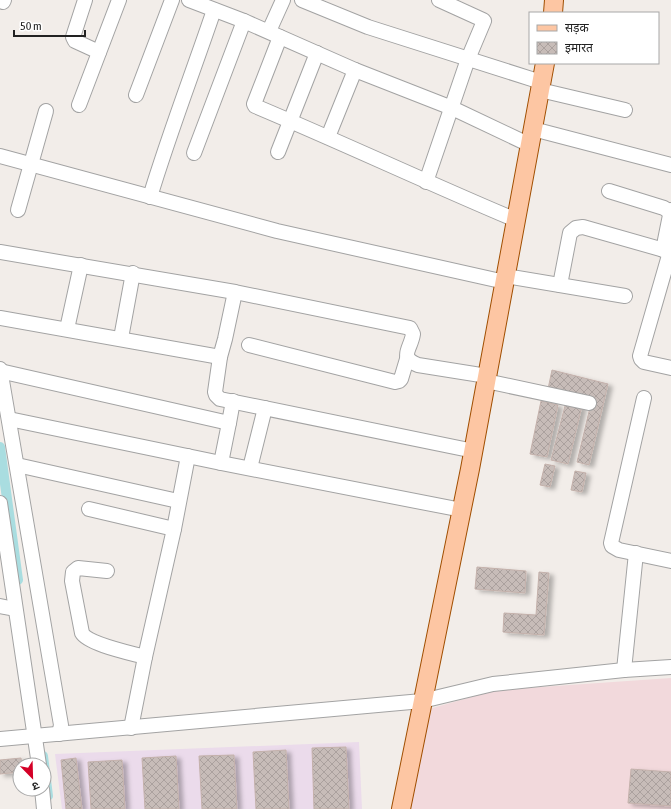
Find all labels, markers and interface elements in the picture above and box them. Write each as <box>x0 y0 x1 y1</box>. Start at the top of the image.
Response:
scale bar <box>14 12 85 38</box>
legend <box>529 12 659 64</box>
text: 50 m <box>20 19 42 33</box>
text: सड़क <box>565 21 590 35</box>
text: इमारत <box>565 41 594 55</box>
north arrow <box>12 757 52 797</box>
text: उ <box>30 779 41 793</box>

